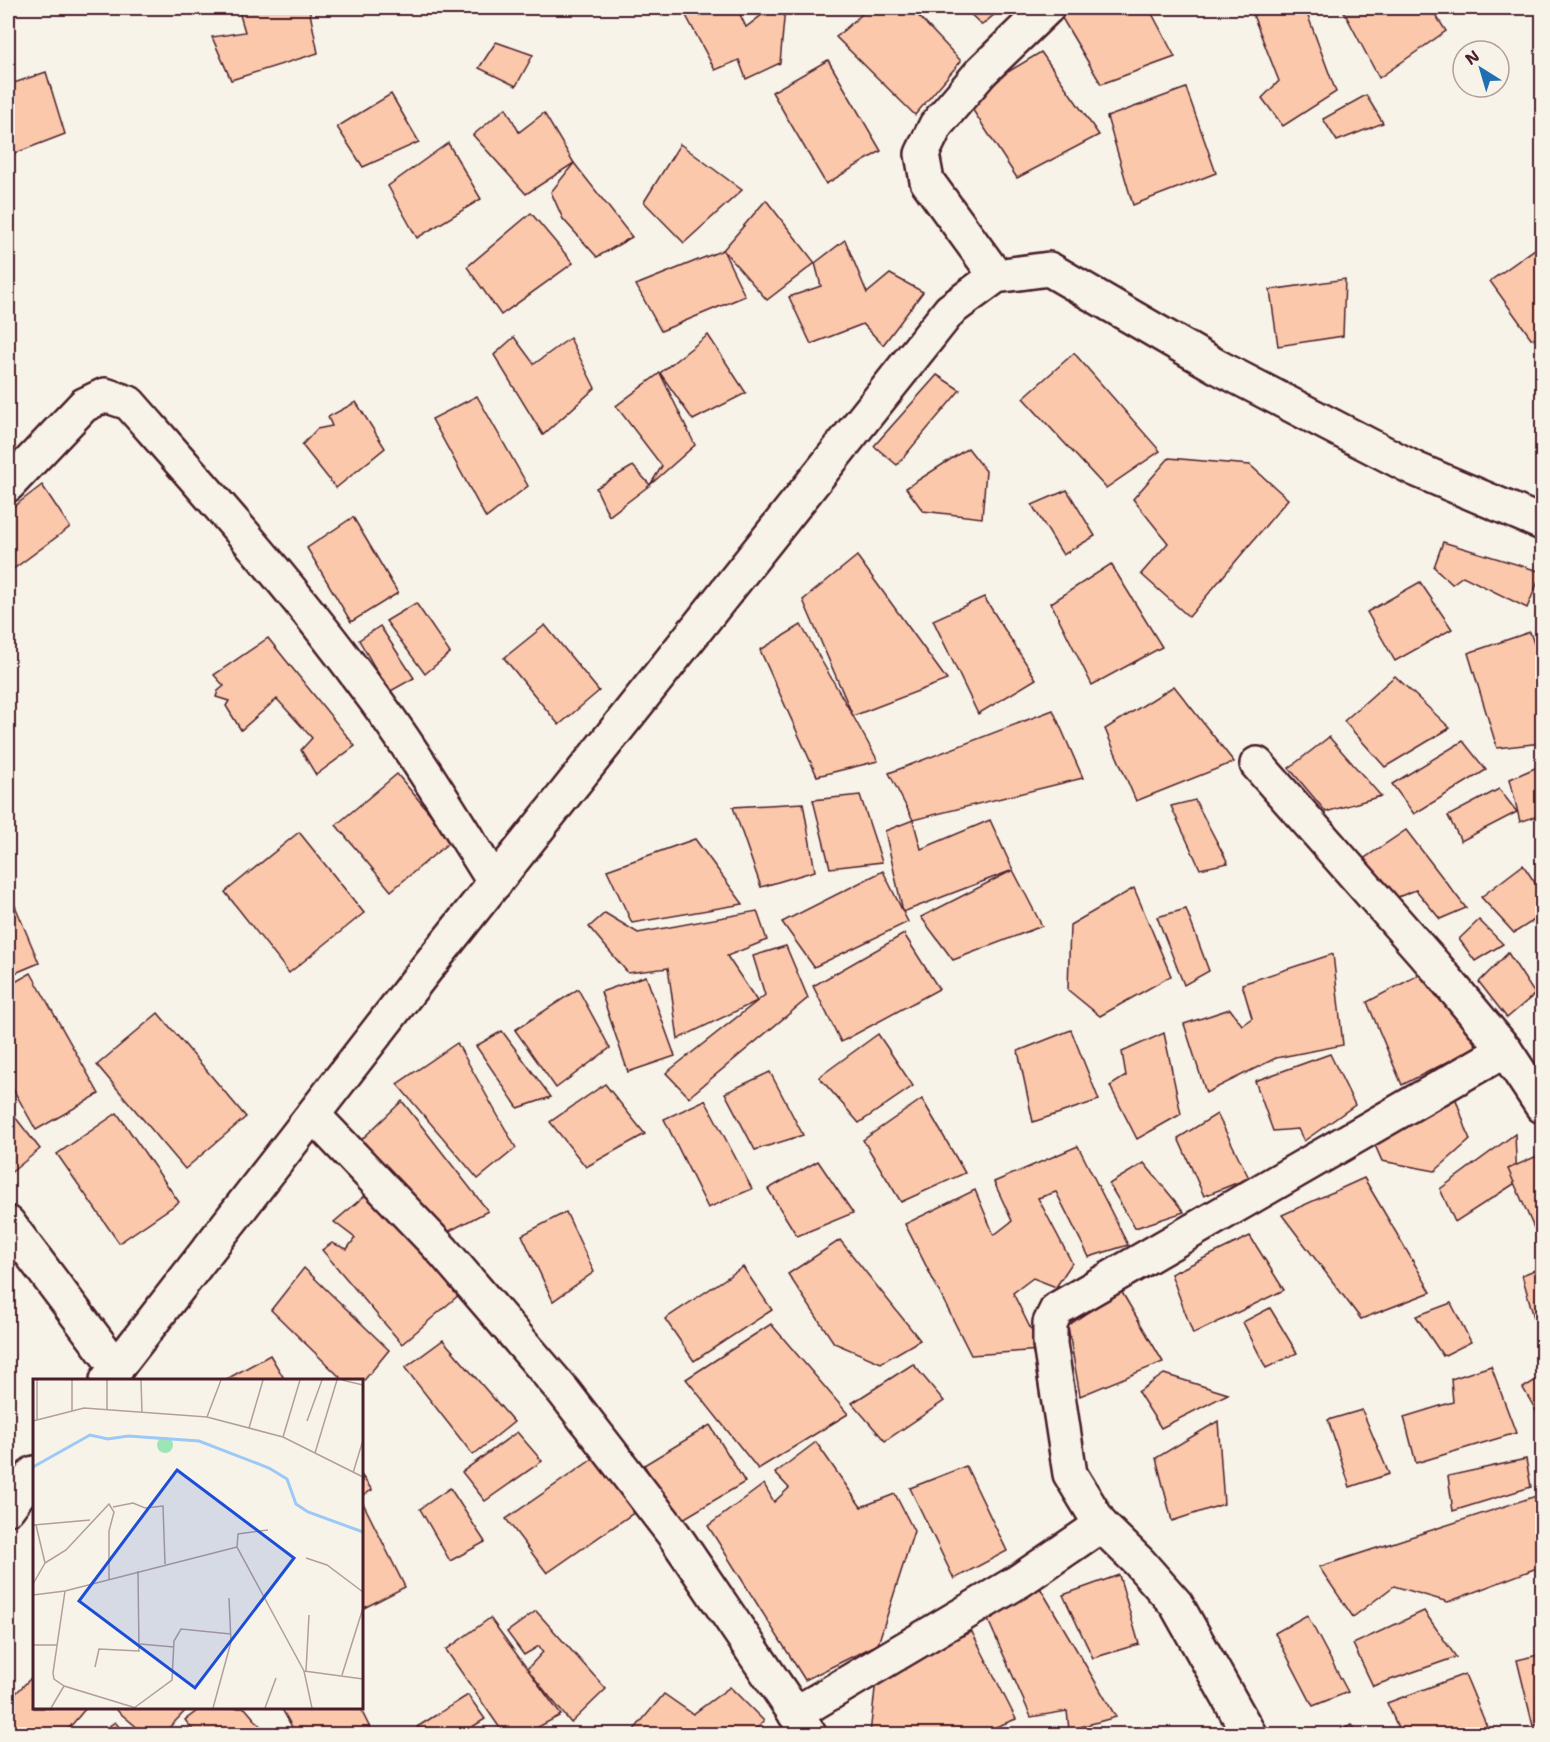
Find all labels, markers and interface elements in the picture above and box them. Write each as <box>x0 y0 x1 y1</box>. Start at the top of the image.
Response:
north arrow <box>1451 39 1511 99</box>
text: N <box>1461 45 1484 70</box>
inset map <box>33 1379 363 1709</box>

